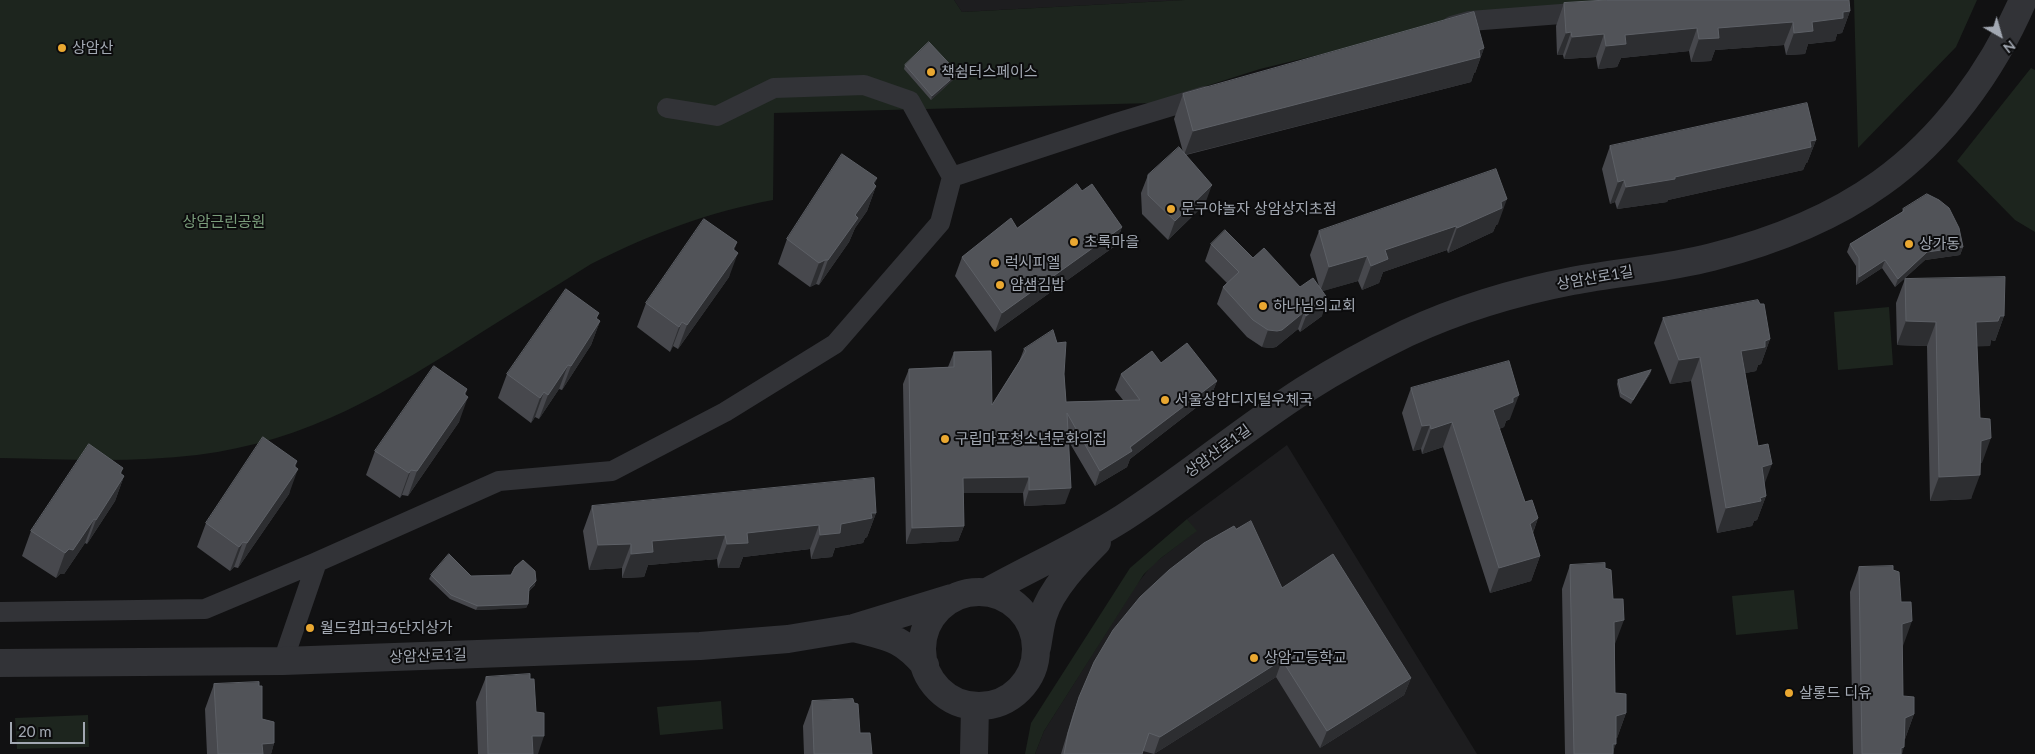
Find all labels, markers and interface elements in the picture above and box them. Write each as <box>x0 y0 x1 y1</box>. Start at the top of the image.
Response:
north arrow <box>1975 10 2025 60</box>
text: N <box>2000 37 2019 57</box>
place label: 상암산 <box>72 39 113 57</box>
marker: 상암산 <box>56 42 68 54</box>
place label: 책쉼터스페이스 <box>941 63 1038 81</box>
marker: 책쉼터스페이스 <box>925 66 937 78</box>
place label: 문구야놀자 상암상지초점 <box>1181 200 1337 218</box>
marker: 문구야놀자 상암상지초점 <box>1165 203 1177 215</box>
park label: 상암근린공원 <box>183 213 265 231</box>
place label: 초록마을 <box>1084 233 1139 251</box>
place label: 상가동 <box>1919 235 1960 253</box>
marker: 초록마을 <box>1068 236 1080 248</box>
marker: 상가동 <box>1903 238 1915 250</box>
place label: 럭시피엘 <box>1005 254 1060 272</box>
marker: 럭시피엘 <box>989 257 1001 269</box>
street label: 상암산로1길 <box>1555 262 1635 294</box>
place label: 얌샘김밥 <box>1010 276 1065 294</box>
marker: 얌샘김밥 <box>994 279 1006 291</box>
place label: 하나님의교회 <box>1273 297 1356 315</box>
marker: 하나님의교회 <box>1257 300 1269 312</box>
place label: 서울상암디지털우체국 <box>1175 391 1313 409</box>
marker: 서울상암디지털우체국 <box>1159 394 1171 406</box>
street label: 상암산로1길 <box>1181 421 1255 481</box>
place label: 구립마포청소년문화의집 <box>955 430 1107 448</box>
marker: 구립마포청소년문화의집 <box>939 433 951 445</box>
place label: 월드컵파크6단지상가 <box>320 619 453 637</box>
marker: 월드컵파크6단지상가 <box>304 622 316 634</box>
street label: 상암산로1길 <box>389 646 467 666</box>
place label: 상암고등학교 <box>1264 649 1347 667</box>
marker: 상암고등학교 <box>1248 652 1260 664</box>
place label: 살롱드 디유 <box>1799 684 1872 702</box>
marker: 살롱드 디유 <box>1783 687 1795 699</box>
scale bar <box>12 712 88 744</box>
text: 20 m <box>18 722 52 740</box>

